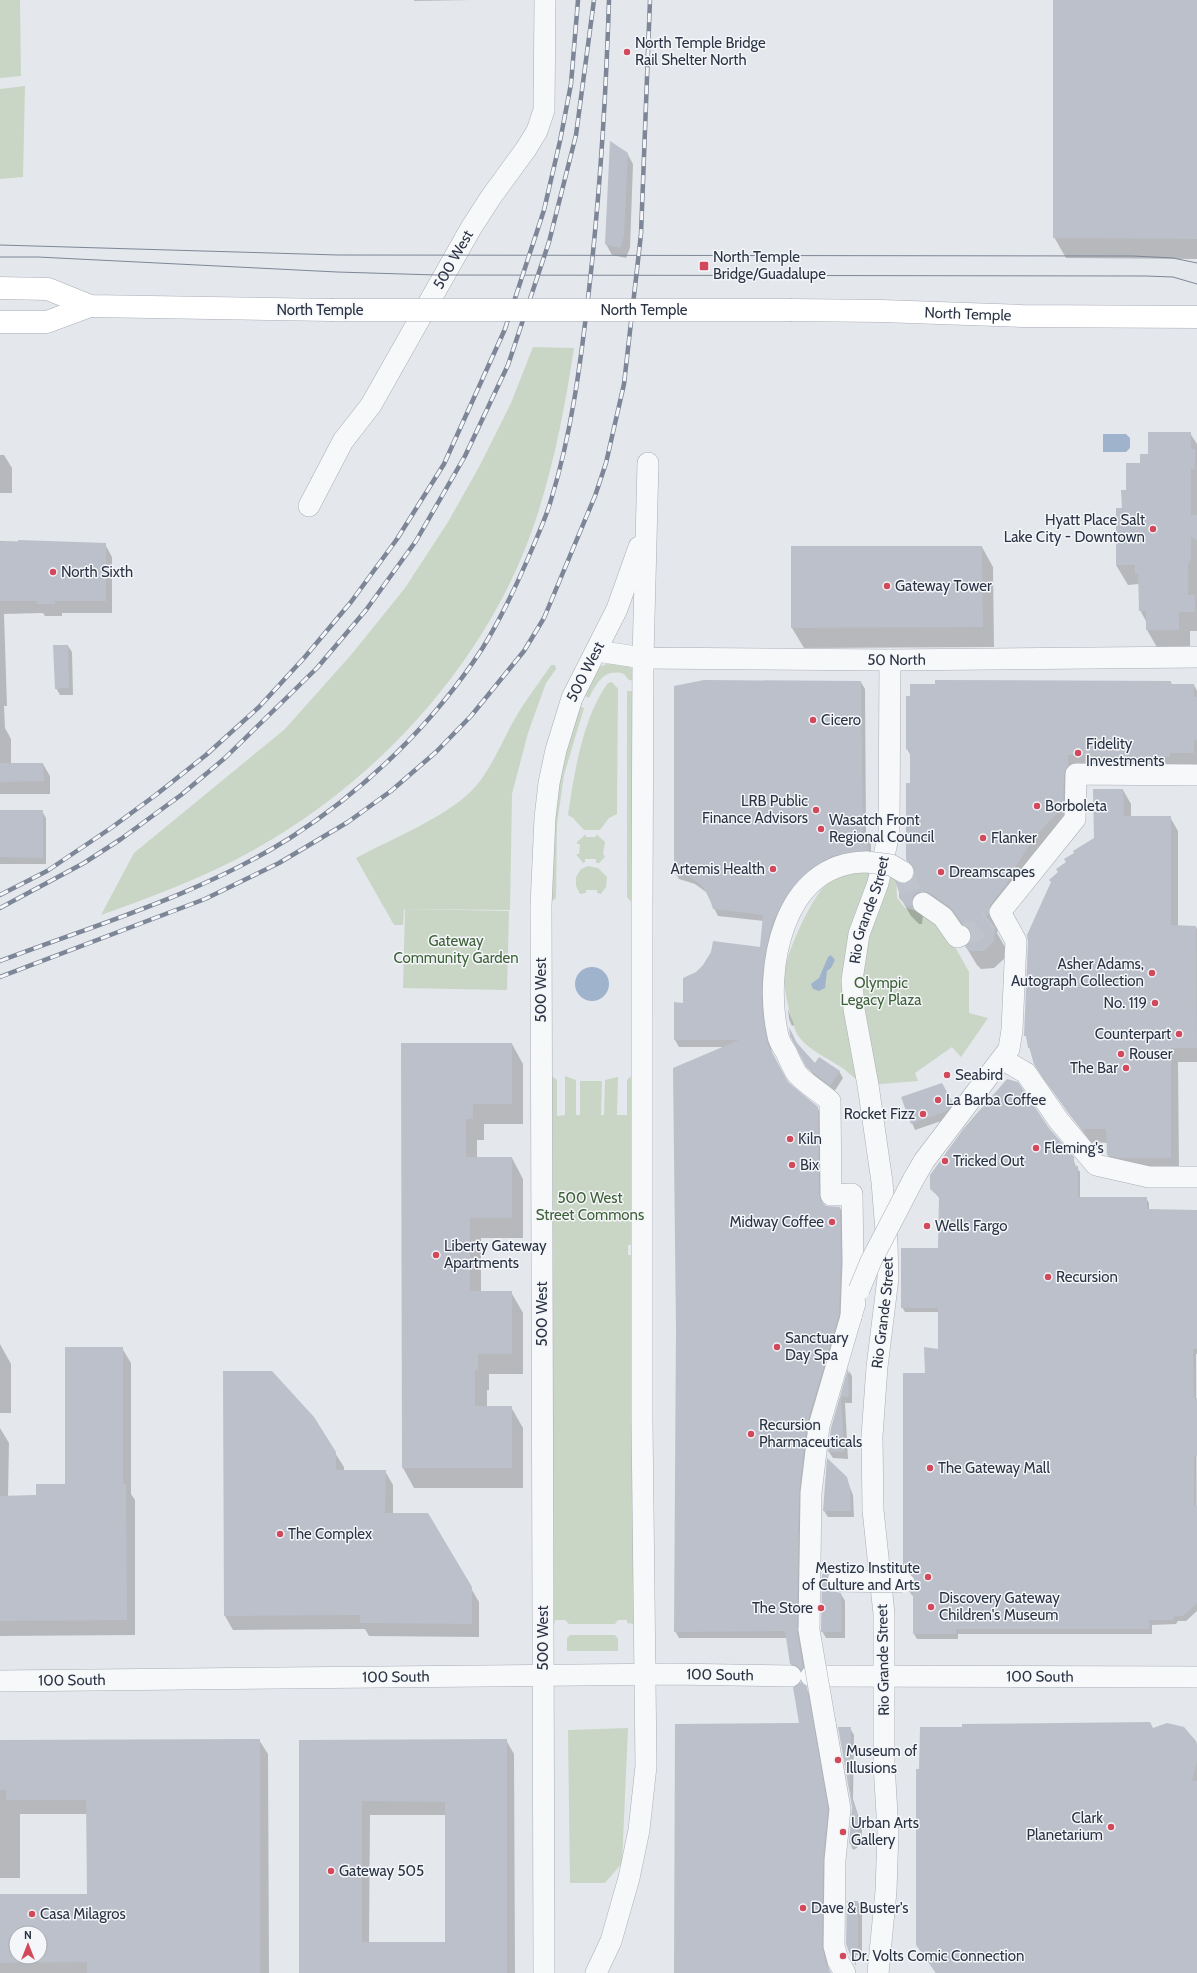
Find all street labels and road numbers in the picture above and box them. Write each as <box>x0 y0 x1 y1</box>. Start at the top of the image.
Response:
street label: 500 West <box>429 227 477 292</box>
street label: North Temple <box>276 301 364 319</box>
street label: North Temple <box>600 301 688 319</box>
street label: North Temple <box>924 304 1012 325</box>
street label: 500 West <box>563 639 608 705</box>
street label: 50 North <box>867 651 926 669</box>
street label: Rio Grande Street <box>846 854 893 965</box>
street label: 500 West <box>532 958 550 1022</box>
street label: Rio Grande Street <box>868 1257 897 1369</box>
street label: 500 West <box>533 1282 551 1346</box>
street label: Rio Grande Street <box>873 1604 893 1716</box>
street label: 500 West <box>534 1606 552 1670</box>
street label: 100 South <box>686 1665 754 1684</box>
street label: 100 South <box>362 1668 430 1686</box>
street label: 100 South <box>1006 1668 1074 1686</box>
street label: 100 South <box>38 1671 106 1690</box>

